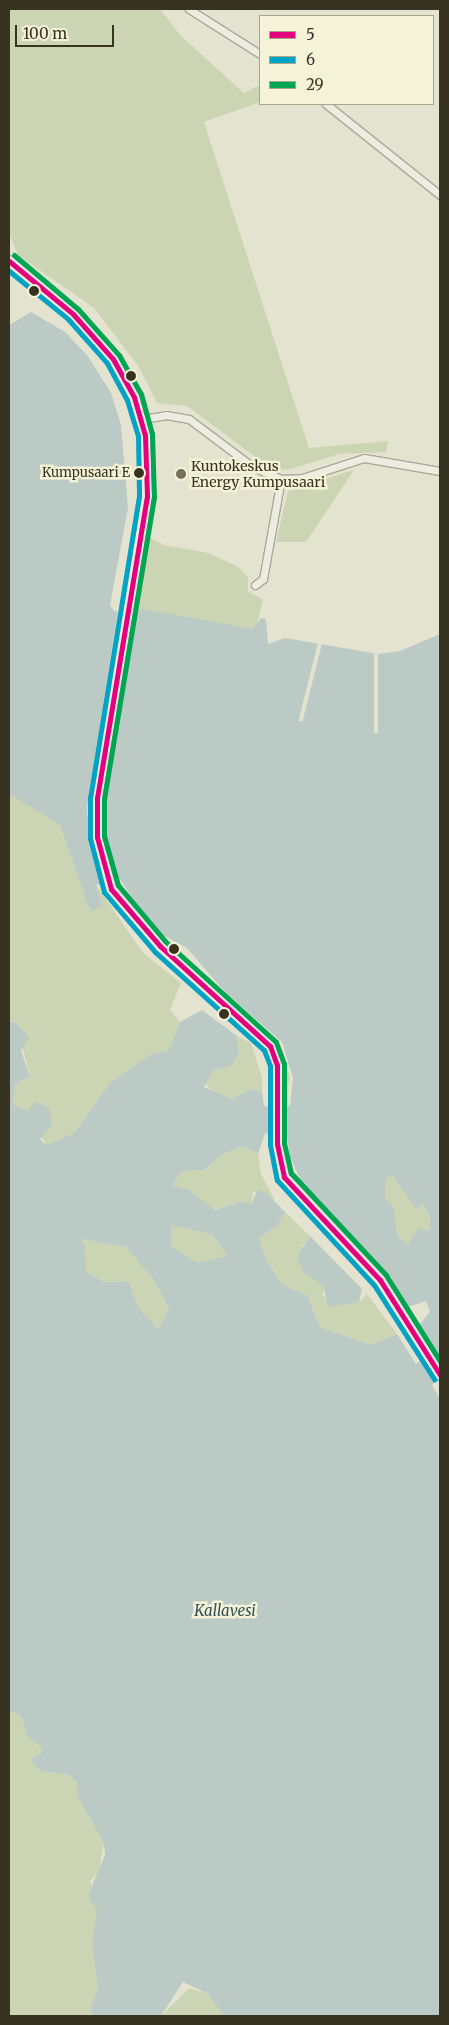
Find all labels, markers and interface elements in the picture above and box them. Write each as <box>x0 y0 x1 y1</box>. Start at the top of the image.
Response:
scale bar <box>18 15 116 47</box>
legend <box>259 15 434 105</box>
text: 100 m <box>23 24 67 43</box>
text: 5 <box>306 25 315 44</box>
text: 6 <box>306 50 315 69</box>
text: 29 <box>306 75 324 94</box>
unlabelled marker <box>29 286 39 296</box>
unlabelled marker <box>126 371 136 381</box>
place label: Kuntokeskus Energy Kumpusaari <box>191 458 325 491</box>
place label: Kumpusaari E <box>42 465 130 481</box>
marker: Kumpusaari E <box>134 468 144 478</box>
marker: Kuntokeskus Energy Kumpusaari <box>175 468 187 480</box>
unlabelled marker <box>169 944 179 954</box>
unlabelled marker <box>219 1009 229 1019</box>
water label: Kallavesi <box>194 1602 256 1620</box>

